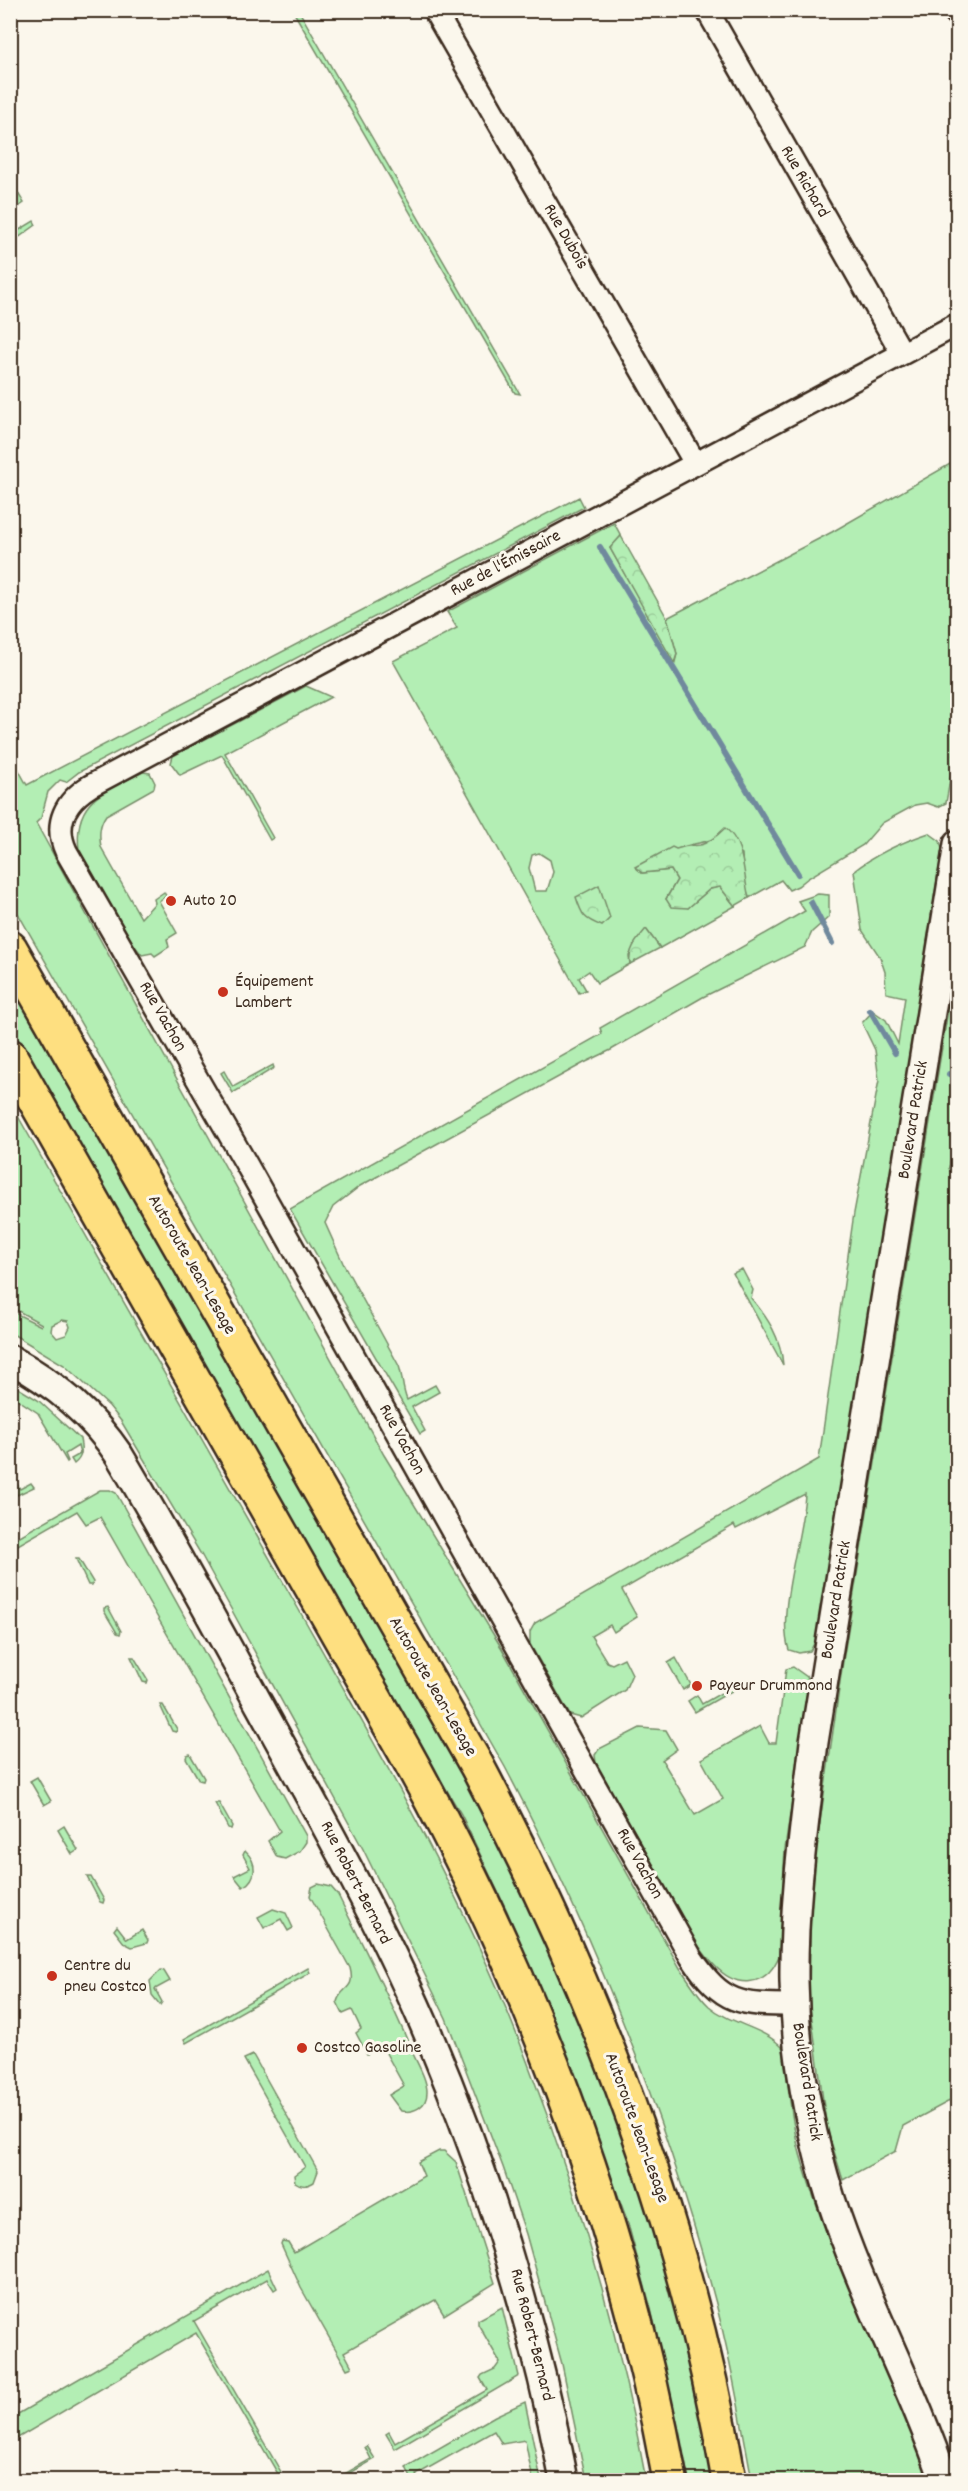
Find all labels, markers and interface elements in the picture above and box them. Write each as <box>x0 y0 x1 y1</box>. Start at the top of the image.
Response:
street label: Rue Richard <box>773 141 835 223</box>
street label: Rue Dubois <box>536 199 594 275</box>
street label: Rue de l'Émissaire <box>446 524 566 604</box>
place label: Auto 20 <box>183 889 237 914</box>
marker: Auto 20 <box>164 894 178 908</box>
place label: Équipement Lambert <box>235 970 314 1016</box>
street label: Rue Vachon <box>132 977 192 1057</box>
marker: Équipement Lambert <box>216 985 230 999</box>
street label: Boulevard Patrick <box>892 1059 936 1181</box>
street label: Autoroute Jean-Lesage <box>141 1190 241 1340</box>
street label: Rue Vachon <box>371 1400 431 1480</box>
street label: Boulevard Patrick <box>815 1539 859 1661</box>
street label: Autoroute Jean-Lesage <box>382 1612 482 1762</box>
place label: Payeur Drummond <box>709 1674 833 1699</box>
marker: Payeur Drummond <box>690 1679 704 1693</box>
street label: Rue Robert-Bernard <box>313 1817 397 1949</box>
street label: Rue Vachon <box>609 1824 669 1904</box>
place label: Centre du pneu Costco <box>64 1954 147 2000</box>
marker: Centre du pneu Costco <box>45 1969 59 1983</box>
street label: Boulevard Patrick <box>784 2021 828 2143</box>
place label: Costco Gasoline <box>314 2036 422 2061</box>
marker: Costco Gasoline <box>295 2041 309 2055</box>
street label: Autoroute Jean-Lesage <box>597 2050 675 2207</box>
street label: Rue Robert-Bernard <box>502 2266 560 2404</box>

